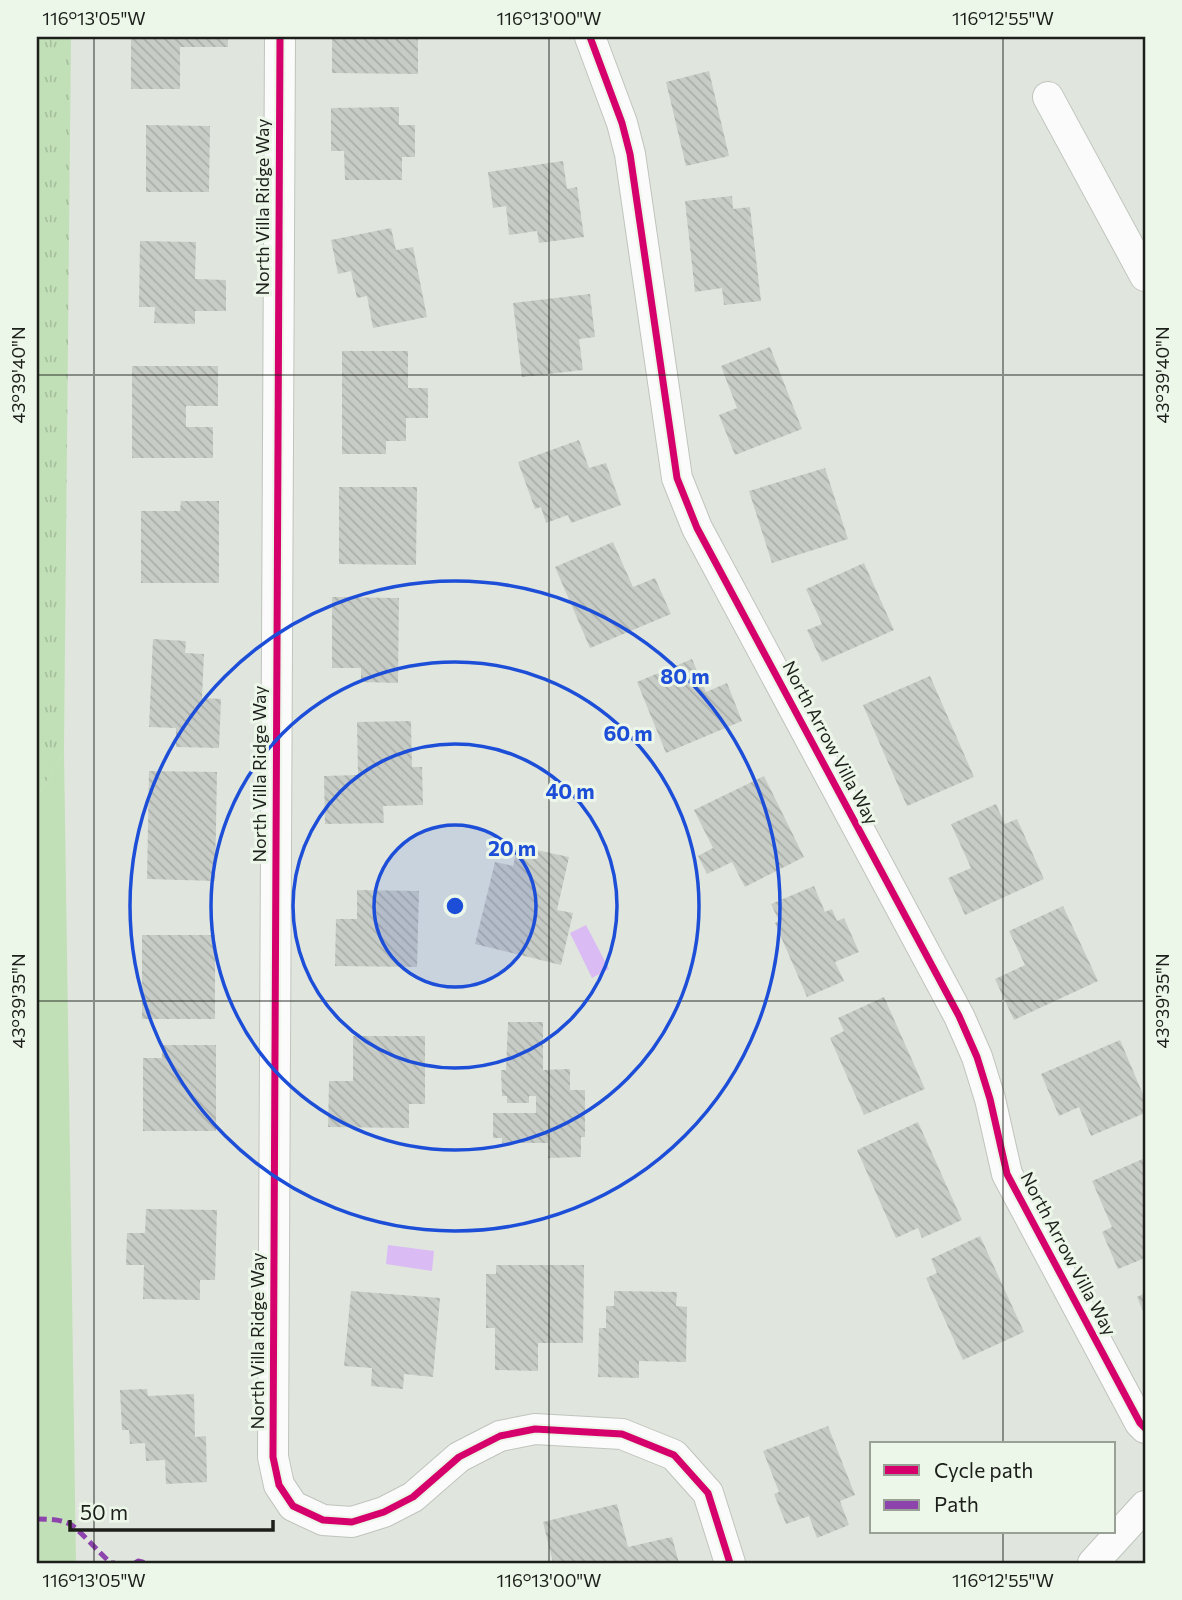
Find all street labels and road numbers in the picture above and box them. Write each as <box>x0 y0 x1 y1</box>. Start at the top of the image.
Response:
street label: North Villa Ridge Way <box>251 118 273 296</box>
street label: North Arrow Villa Way <box>778 657 883 828</box>
street label: North Villa Ridge Way <box>248 685 270 863</box>
street label: North Arrow Villa Way <box>1016 1168 1121 1339</box>
street label: North Villa Ridge Way <box>246 1252 268 1430</box>

